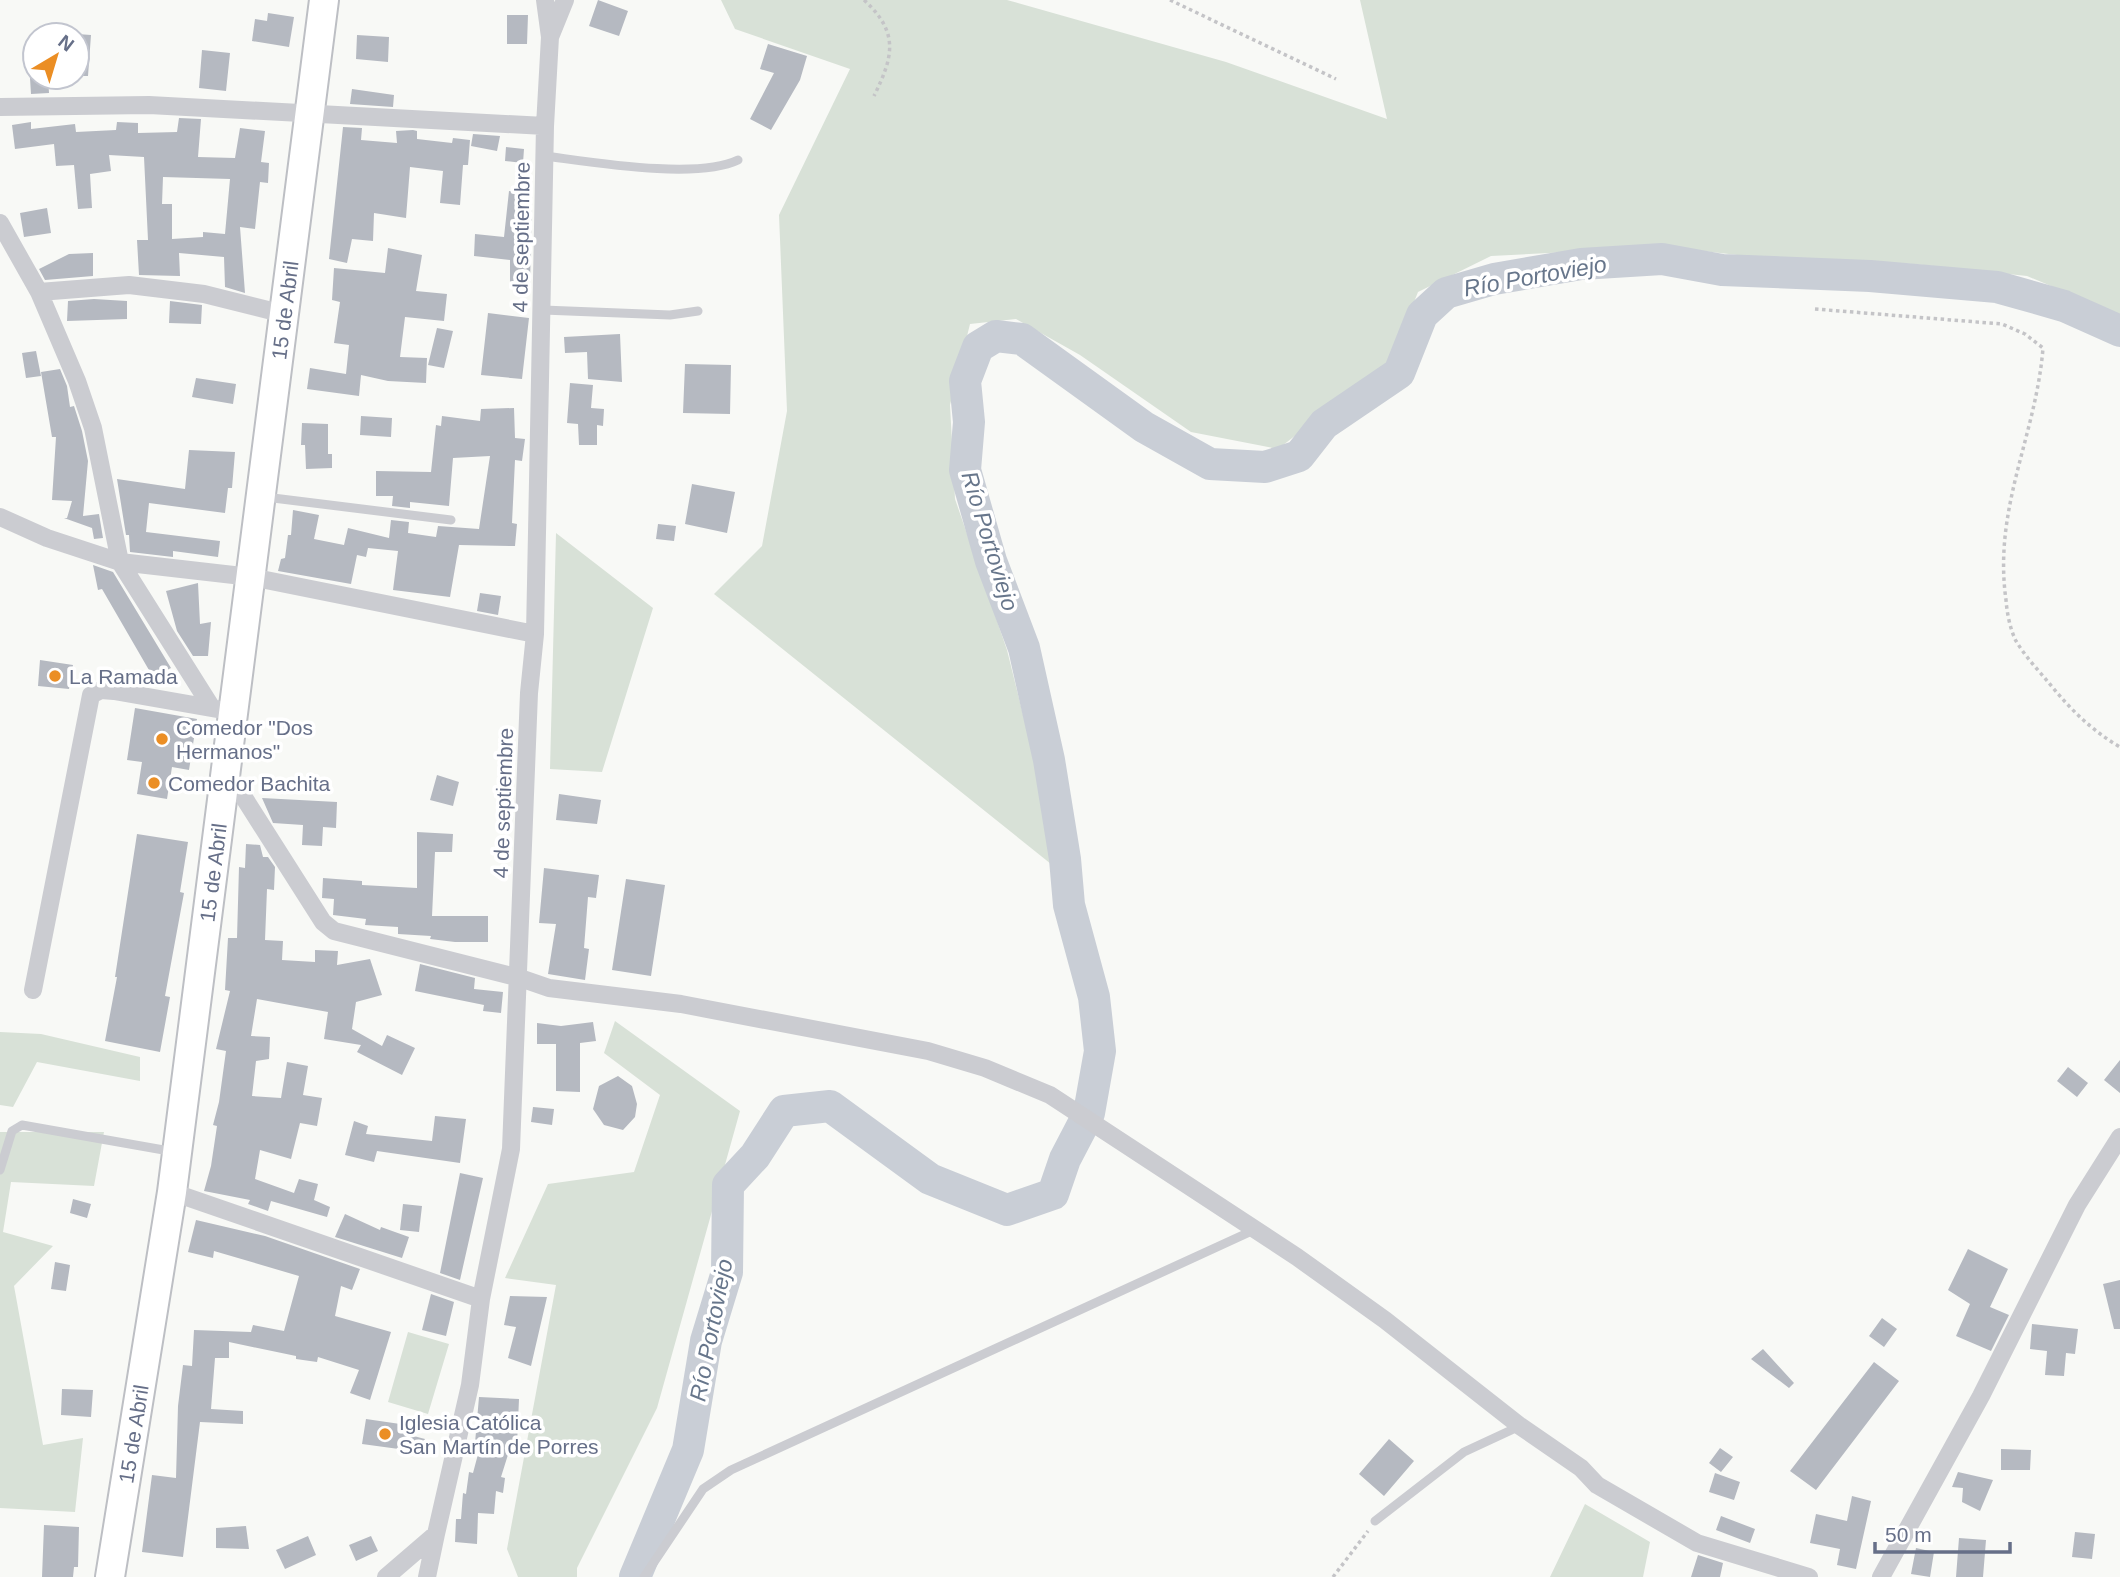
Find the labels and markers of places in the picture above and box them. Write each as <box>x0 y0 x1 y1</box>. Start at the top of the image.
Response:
place label: La Ramada <box>69 665 178 688</box>
marker: La Ramada <box>47 668 63 684</box>
place label: Comedor "Dos Hermanos" <box>176 716 313 763</box>
marker: Comedor "Dos Hermanos" <box>154 731 170 747</box>
place label: Comedor Bachita <box>168 772 331 795</box>
marker: Comedor Bachita <box>146 775 162 791</box>
place label: Iglesia Católica San Martín de Porres <box>399 1411 599 1458</box>
marker: Iglesia Católica San Martín de Porres <box>377 1426 393 1442</box>

